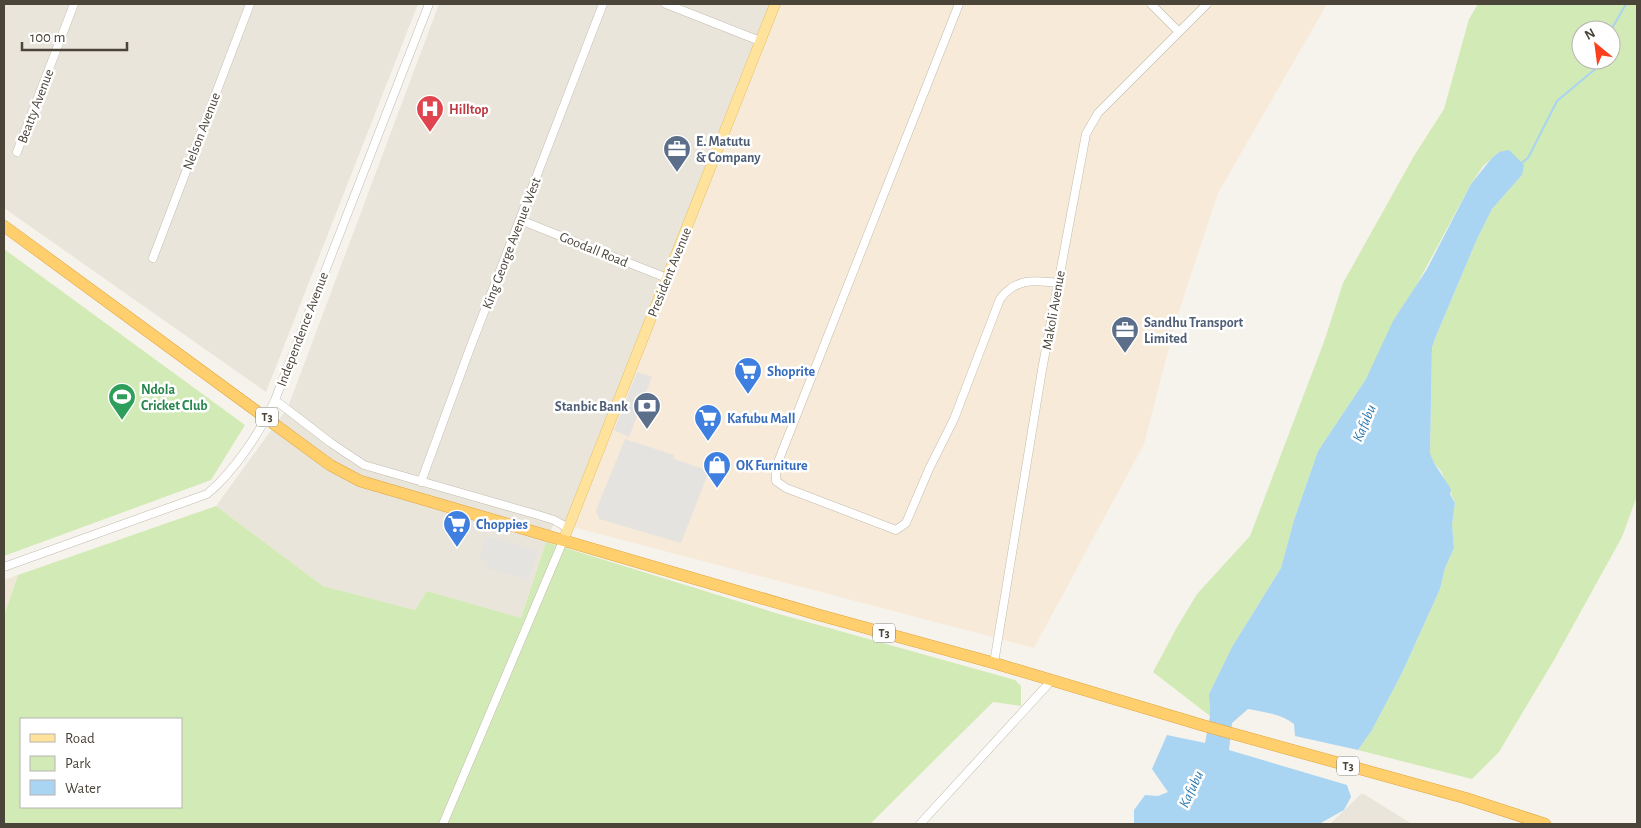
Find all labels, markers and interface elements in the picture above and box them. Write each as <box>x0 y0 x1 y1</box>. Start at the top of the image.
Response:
scale bar <box>22 20 128 52</box>
north arrow <box>1571 20 1621 70</box>
text: N <box>1583 26 1598 43</box>
text: 100 m <box>30 30 65 45</box>
street label: Beatty Avenue <box>15 67 57 145</box>
street label: Nelson Avenue <box>181 91 223 172</box>
hospital icon: Hilltop <box>415 94 445 133</box>
place label: Hilltop <box>449 103 489 117</box>
office icon: E. Matutu & Company <box>662 134 692 173</box>
place label: E. Matutu & Company <box>696 135 761 165</box>
street label: King George Avenue West <box>480 175 544 311</box>
street label: President Avenue <box>646 226 694 319</box>
street label: Goodall Road <box>557 230 630 270</box>
street label: Makoli Avenue <box>1040 269 1068 351</box>
street label: Independence Avenue <box>275 270 331 388</box>
office icon: Sandhu Transport Limited <box>1110 315 1140 354</box>
place label: Sandhu Transport Limited <box>1144 316 1243 346</box>
supermarket icon: Shoprite <box>733 356 763 395</box>
place label: Shoprite <box>767 365 816 379</box>
sports icon: Ndola Cricket Club <box>107 382 137 421</box>
place label: Ndola Cricket Club <box>141 383 208 413</box>
bank icon: Stanbic Bank <box>632 391 662 430</box>
place label: Stanbic Bank <box>555 400 628 414</box>
water label: Kafubu <box>1350 402 1379 444</box>
supermarket icon: Kafubu Mall <box>693 403 723 442</box>
road number: T3 <box>256 408 278 427</box>
place label: Kafubu Mall <box>727 412 795 426</box>
shop icon: OK Furniture <box>702 450 732 489</box>
place label: OK Furniture <box>736 459 808 473</box>
supermarket icon: Choppies <box>442 509 472 548</box>
place label: Choppies <box>476 518 528 532</box>
road number: T3 <box>873 624 895 642</box>
legend <box>20 718 182 808</box>
text: Road <box>65 731 95 746</box>
text: Park <box>65 756 91 771</box>
road number: T3 <box>1337 756 1359 776</box>
water label: Kafubu <box>1176 768 1206 810</box>
text: Water <box>65 781 101 796</box>

